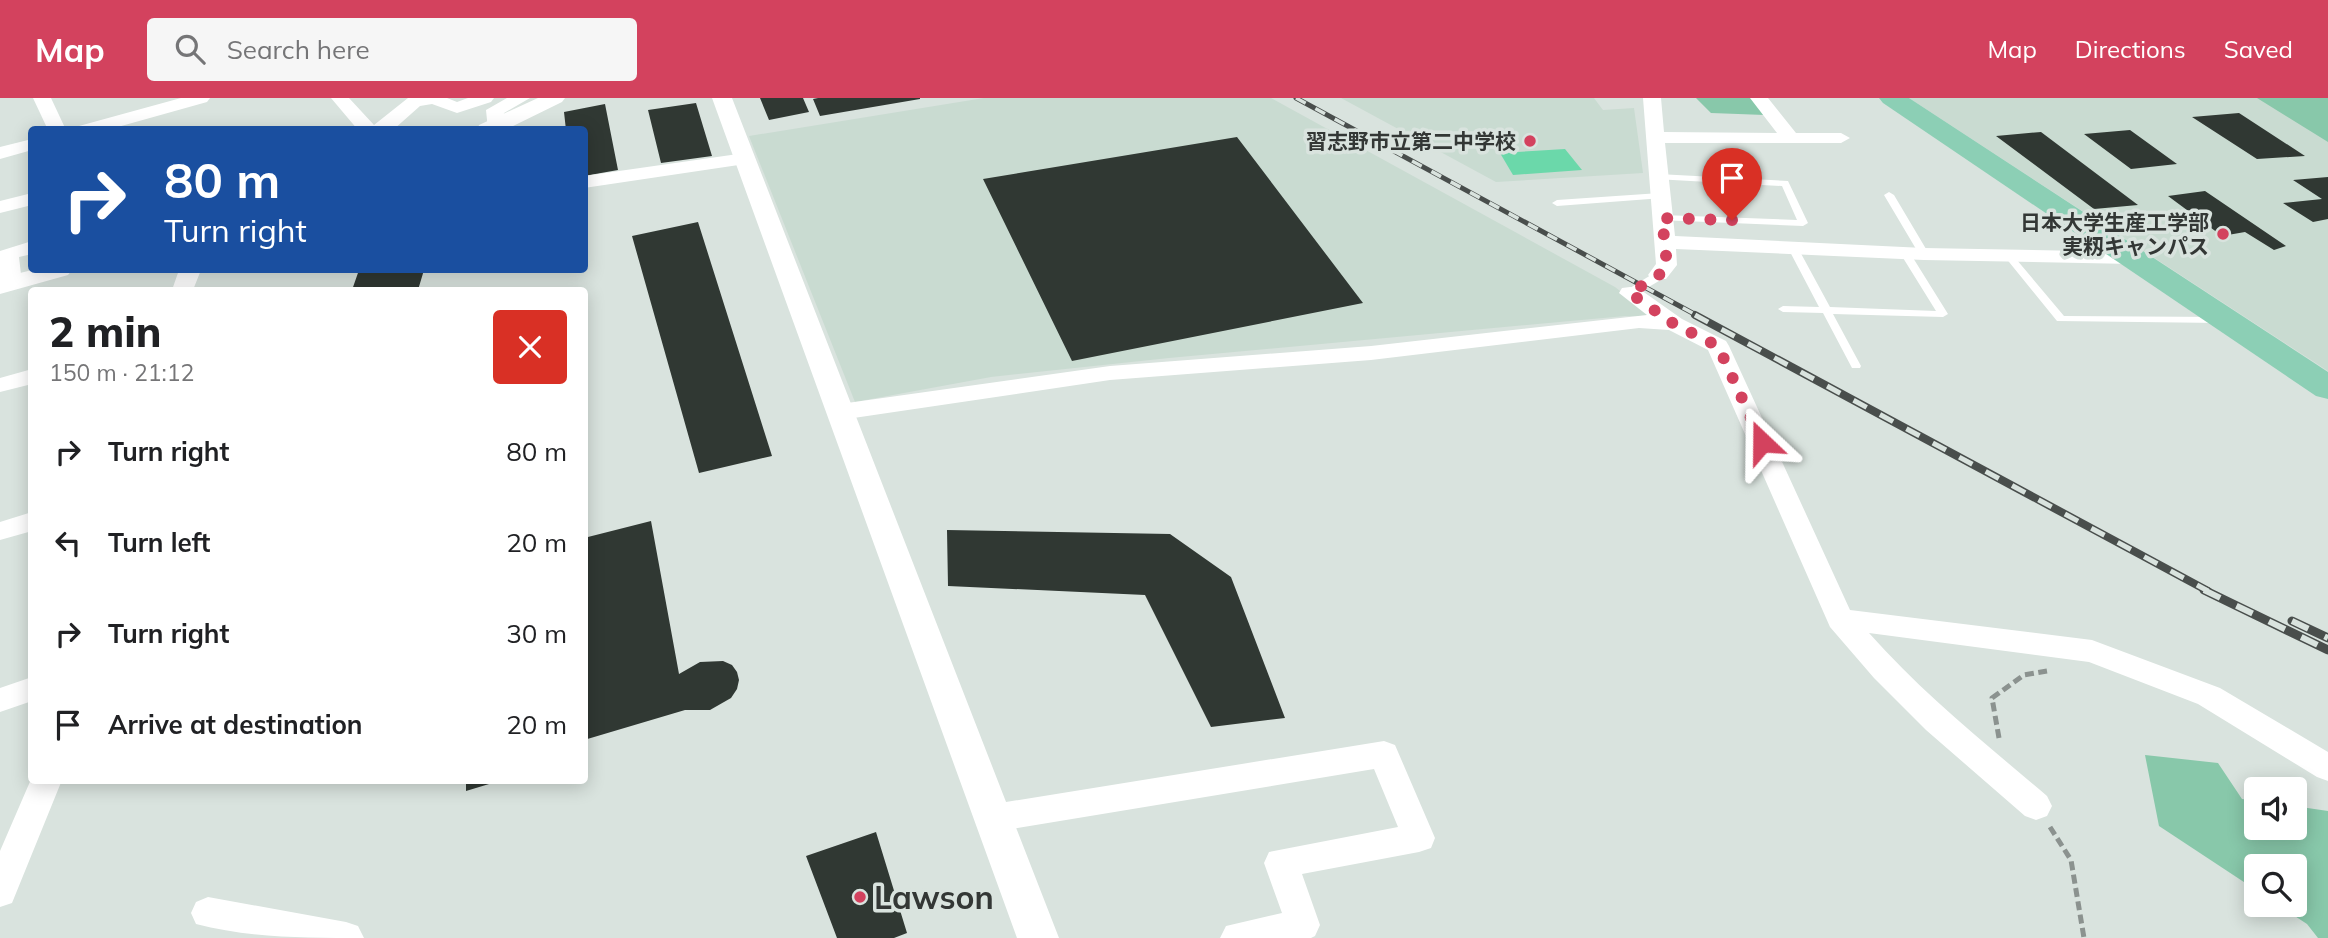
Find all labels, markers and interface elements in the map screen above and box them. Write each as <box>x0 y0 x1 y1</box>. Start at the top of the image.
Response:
search box <box>147 18 637 81</box>
text: Map <box>35 29 105 70</box>
icon: search <box>171 30 209 68</box>
text: Search here <box>227 33 370 66</box>
text: Map <box>1987 34 2037 64</box>
text: Directions <box>2075 34 2186 64</box>
text: Saved <box>2224 34 2293 64</box>
place label: 習志野市立第二中学校 <box>1306 128 1516 154</box>
marker: 習志野市立第二中学校 <box>1522 133 1538 149</box>
pin <box>1702 148 1762 220</box>
text: 80 m <box>164 149 280 210</box>
icon: right <box>49 154 140 245</box>
icon: arrive <box>1713 159 1751 197</box>
place label: 日本大学生産工学部 実籾キャンパス <box>2020 209 2209 259</box>
text: Turn right <box>164 210 307 250</box>
marker: 日本大学生産工学部 実籾キャンパス <box>2215 226 2231 242</box>
text: 2 min <box>49 305 162 358</box>
button: close <box>493 310 567 384</box>
text: 150 m · 21:12 <box>49 358 194 387</box>
position arrow <box>1725 405 1799 479</box>
icon: right <box>49 433 87 471</box>
text: Turn right <box>108 435 229 468</box>
text: 80 m <box>506 435 567 468</box>
icon: left <box>49 524 87 562</box>
text: Turn left <box>108 526 210 559</box>
text: 20 m <box>506 526 567 559</box>
icon: right <box>49 615 87 653</box>
text: Turn right <box>108 617 229 650</box>
text: 30 m <box>506 617 567 650</box>
icon: arrive <box>49 706 87 744</box>
text: Arrive at destination <box>108 708 363 741</box>
text: 20 m <box>506 708 567 741</box>
map controls <box>2244 777 2307 917</box>
button: sound <box>2244 777 2307 840</box>
button: search <box>2244 854 2307 917</box>
place label: Lawson <box>874 877 994 917</box>
marker: Lawson <box>852 889 868 905</box>

